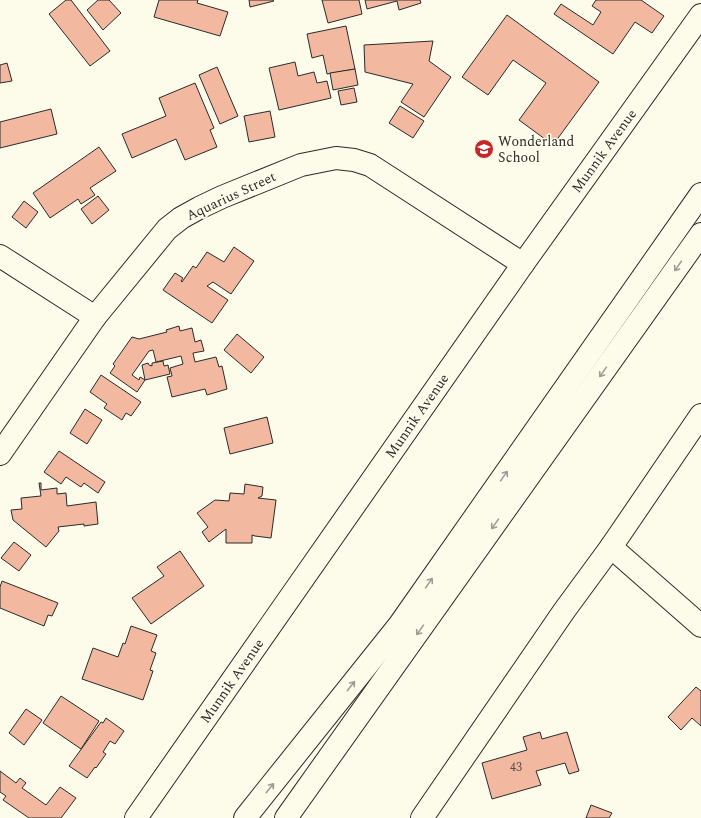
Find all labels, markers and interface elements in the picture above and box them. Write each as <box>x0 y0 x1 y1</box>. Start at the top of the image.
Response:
street label: Munnik Avenue <box>566 104 642 197</box>
place label: Wonderland School <box>498 131 574 168</box>
school or university icon: Wonderland School <box>473 138 495 160</box>
street label: Aquarius Street <box>183 166 279 226</box>
one-way arrow <box>674 260 682 271</box>
one-way arrow <box>599 366 607 377</box>
street label: Munnik Avenue <box>380 369 454 463</box>
one-way arrow <box>500 471 508 482</box>
one-way arrow <box>491 518 499 529</box>
one-way arrow <box>425 577 433 588</box>
one-way arrow <box>416 624 424 635</box>
street label: Munnik Avenue <box>195 634 269 728</box>
one-way arrow <box>346 681 355 692</box>
house number: 43 <box>510 758 522 777</box>
one-way arrow <box>265 782 274 793</box>

